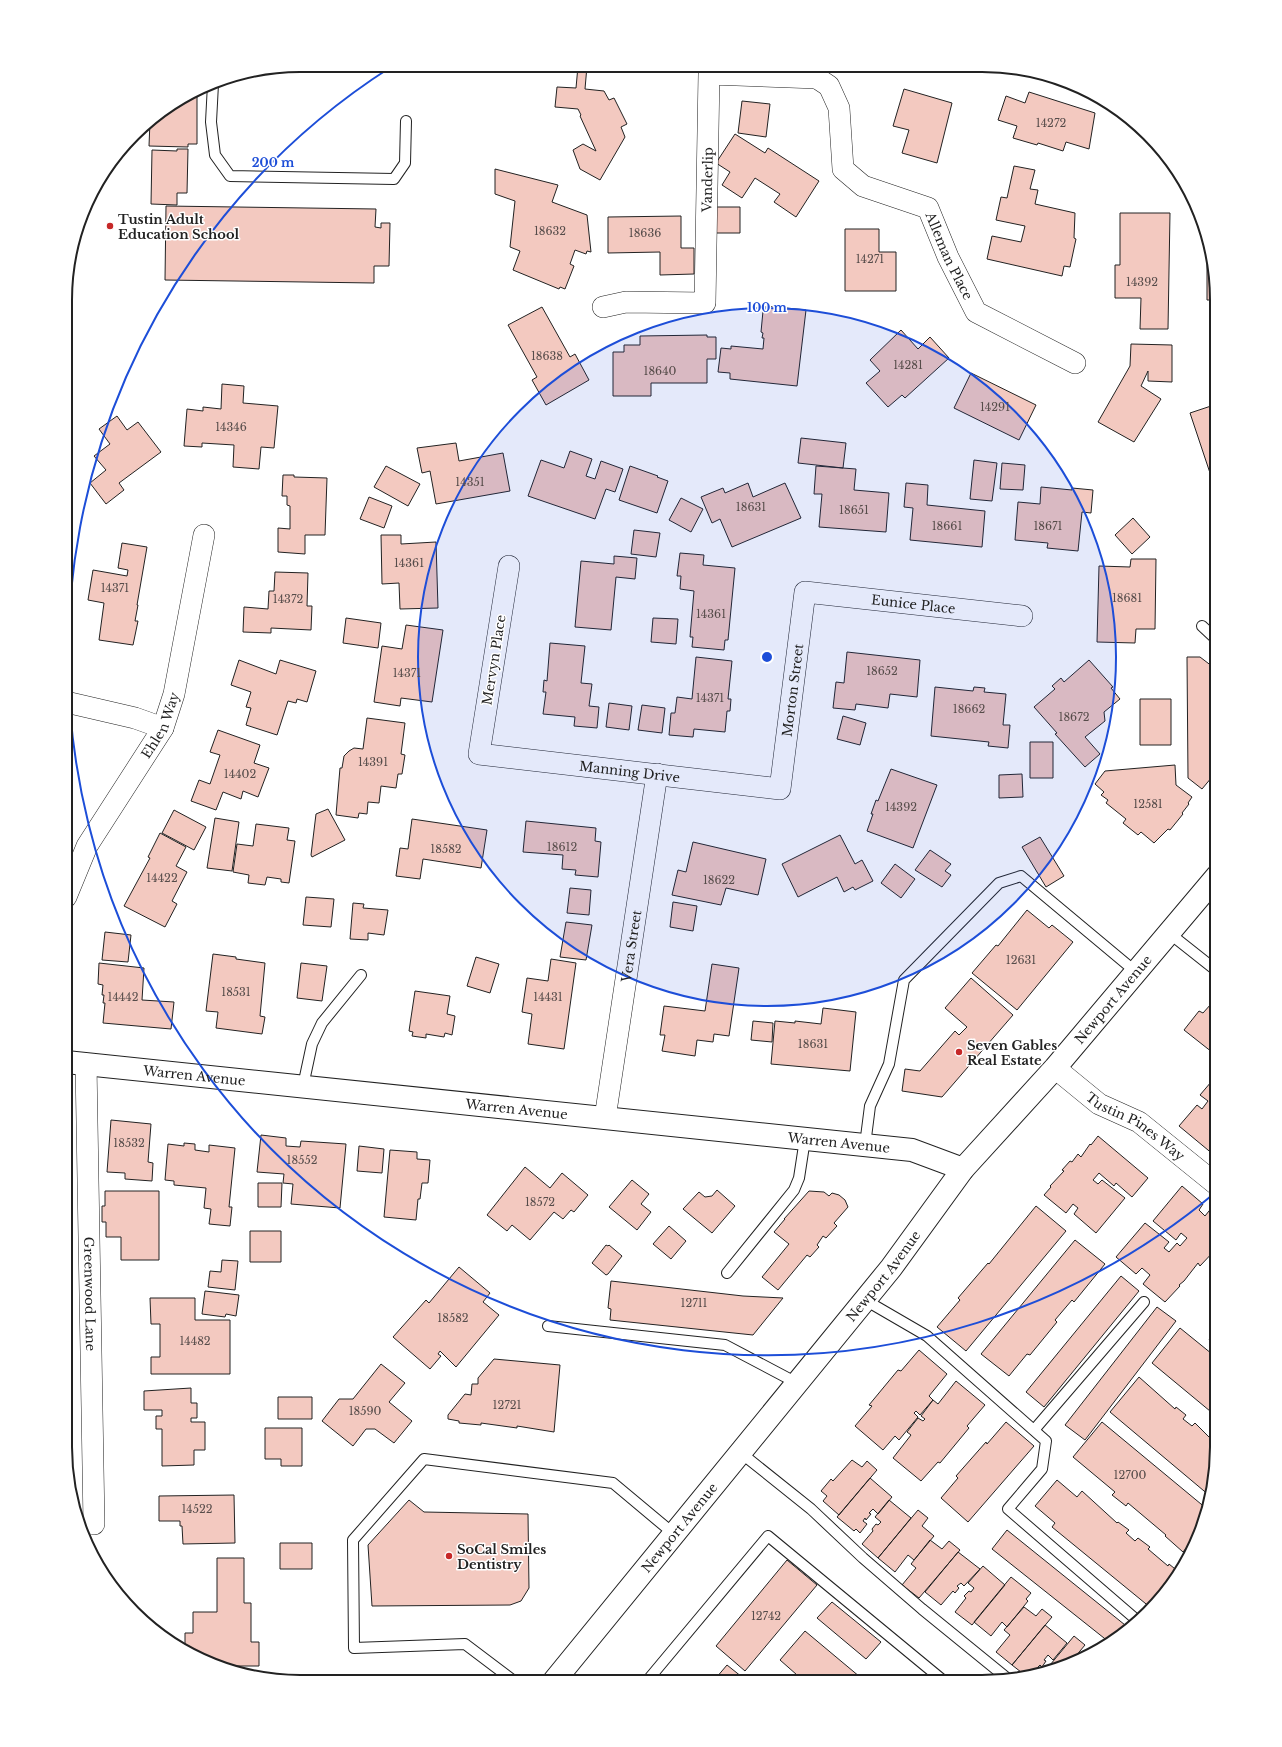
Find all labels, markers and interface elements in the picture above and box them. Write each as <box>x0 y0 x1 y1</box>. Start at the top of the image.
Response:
house number: 14272 <box>1036 116 1066 130</box>
street label: Vanderlip <box>698 147 716 213</box>
text: 200 m <box>252 155 295 170</box>
street label: Alleman Place <box>922 209 977 303</box>
place label: Tustin Adult Education School <box>118 211 240 243</box>
marker: Tustin Adult Education School <box>105 221 115 231</box>
house number: 18632 <box>534 224 566 238</box>
house number: 18636 <box>629 226 661 240</box>
house number: 14271 <box>856 252 884 266</box>
house number: 14392 <box>1126 275 1158 289</box>
text: 100 m <box>747 300 788 315</box>
house number: 18638 <box>531 349 563 363</box>
house number: 14281 <box>893 358 923 372</box>
house number: 18640 <box>644 364 677 378</box>
house number: 14291 <box>980 400 1010 414</box>
house number: 14346 <box>215 420 247 434</box>
house number: 14351 <box>455 475 485 489</box>
house number: 18631 <box>736 500 766 514</box>
house number: 18651 <box>839 503 869 517</box>
house number: 18661 <box>932 519 962 533</box>
house number: 18671 <box>1033 519 1063 533</box>
house number: 14361 <box>394 556 424 570</box>
house number: 14371 <box>101 581 129 595</box>
street label: Eunice Place <box>870 591 956 617</box>
house number: 18681 <box>1112 591 1142 605</box>
house number: 14372 <box>273 592 303 606</box>
house number: 14361 <box>696 607 726 621</box>
street label: Mervyn Place <box>478 614 510 706</box>
street label: Morton Street <box>778 643 807 738</box>
centre of rings <box>760 650 774 664</box>
house number: 18652 <box>866 664 898 678</box>
house number: 14371 <box>393 666 421 680</box>
street label: Ehlen Way <box>137 689 183 761</box>
house number: 14371 <box>696 691 724 705</box>
house number: 18662 <box>953 702 985 716</box>
house number: 18672 <box>1059 710 1090 724</box>
house number: 14391 <box>358 755 388 769</box>
street label: Manning Drive <box>578 757 681 786</box>
house number: 14402 <box>224 767 256 781</box>
house number: 12581 <box>1133 797 1163 811</box>
house number: 14392 <box>885 800 917 814</box>
house number: 18612 <box>547 840 577 854</box>
house number: 18582 <box>430 842 462 856</box>
house number: 14422 <box>146 871 178 885</box>
house number: 18622 <box>703 873 735 887</box>
street label: Vera Street <box>617 909 645 984</box>
street label: Newport Avenue <box>1071 951 1155 1047</box>
house number: 12631 <box>1006 953 1036 967</box>
house number: 18531 <box>221 985 251 999</box>
house number: 14442 <box>108 990 139 1004</box>
house number: 14431 <box>533 990 563 1004</box>
house number: 18631 <box>798 1037 828 1051</box>
place label: Seven Gables Real Estate <box>967 1037 1057 1069</box>
marker: Seven Gables Real Estate <box>954 1047 964 1057</box>
street label: Warren Avenue <box>141 1061 246 1089</box>
street label: Tustin Pines Way <box>1083 1088 1189 1165</box>
street label: Warren Avenue <box>464 1095 569 1123</box>
street label: Warren Avenue <box>786 1129 891 1156</box>
house number: 18532 <box>113 1136 145 1150</box>
house number: 18552 <box>287 1153 318 1167</box>
house number: 18572 <box>525 1195 555 1209</box>
street label: Newport Avenue <box>842 1227 924 1325</box>
street label: Greenwood Lane <box>81 1237 99 1351</box>
house number: 12711 <box>680 1296 708 1310</box>
house number: 18582 <box>437 1311 469 1325</box>
house number: 14482 <box>179 1334 211 1348</box>
house number: 12721 <box>493 1398 522 1412</box>
house number: 18590 <box>349 1404 382 1418</box>
house number: 12700 <box>1114 1468 1147 1482</box>
street label: Newport Avenue <box>638 1479 721 1576</box>
house number: 14522 <box>181 1502 213 1516</box>
place label: SoCal Smiles Dentistry <box>457 1541 546 1573</box>
marker: SoCal Smiles Dentistry <box>444 1551 454 1561</box>
house number: 12742 <box>751 1609 781 1623</box>

